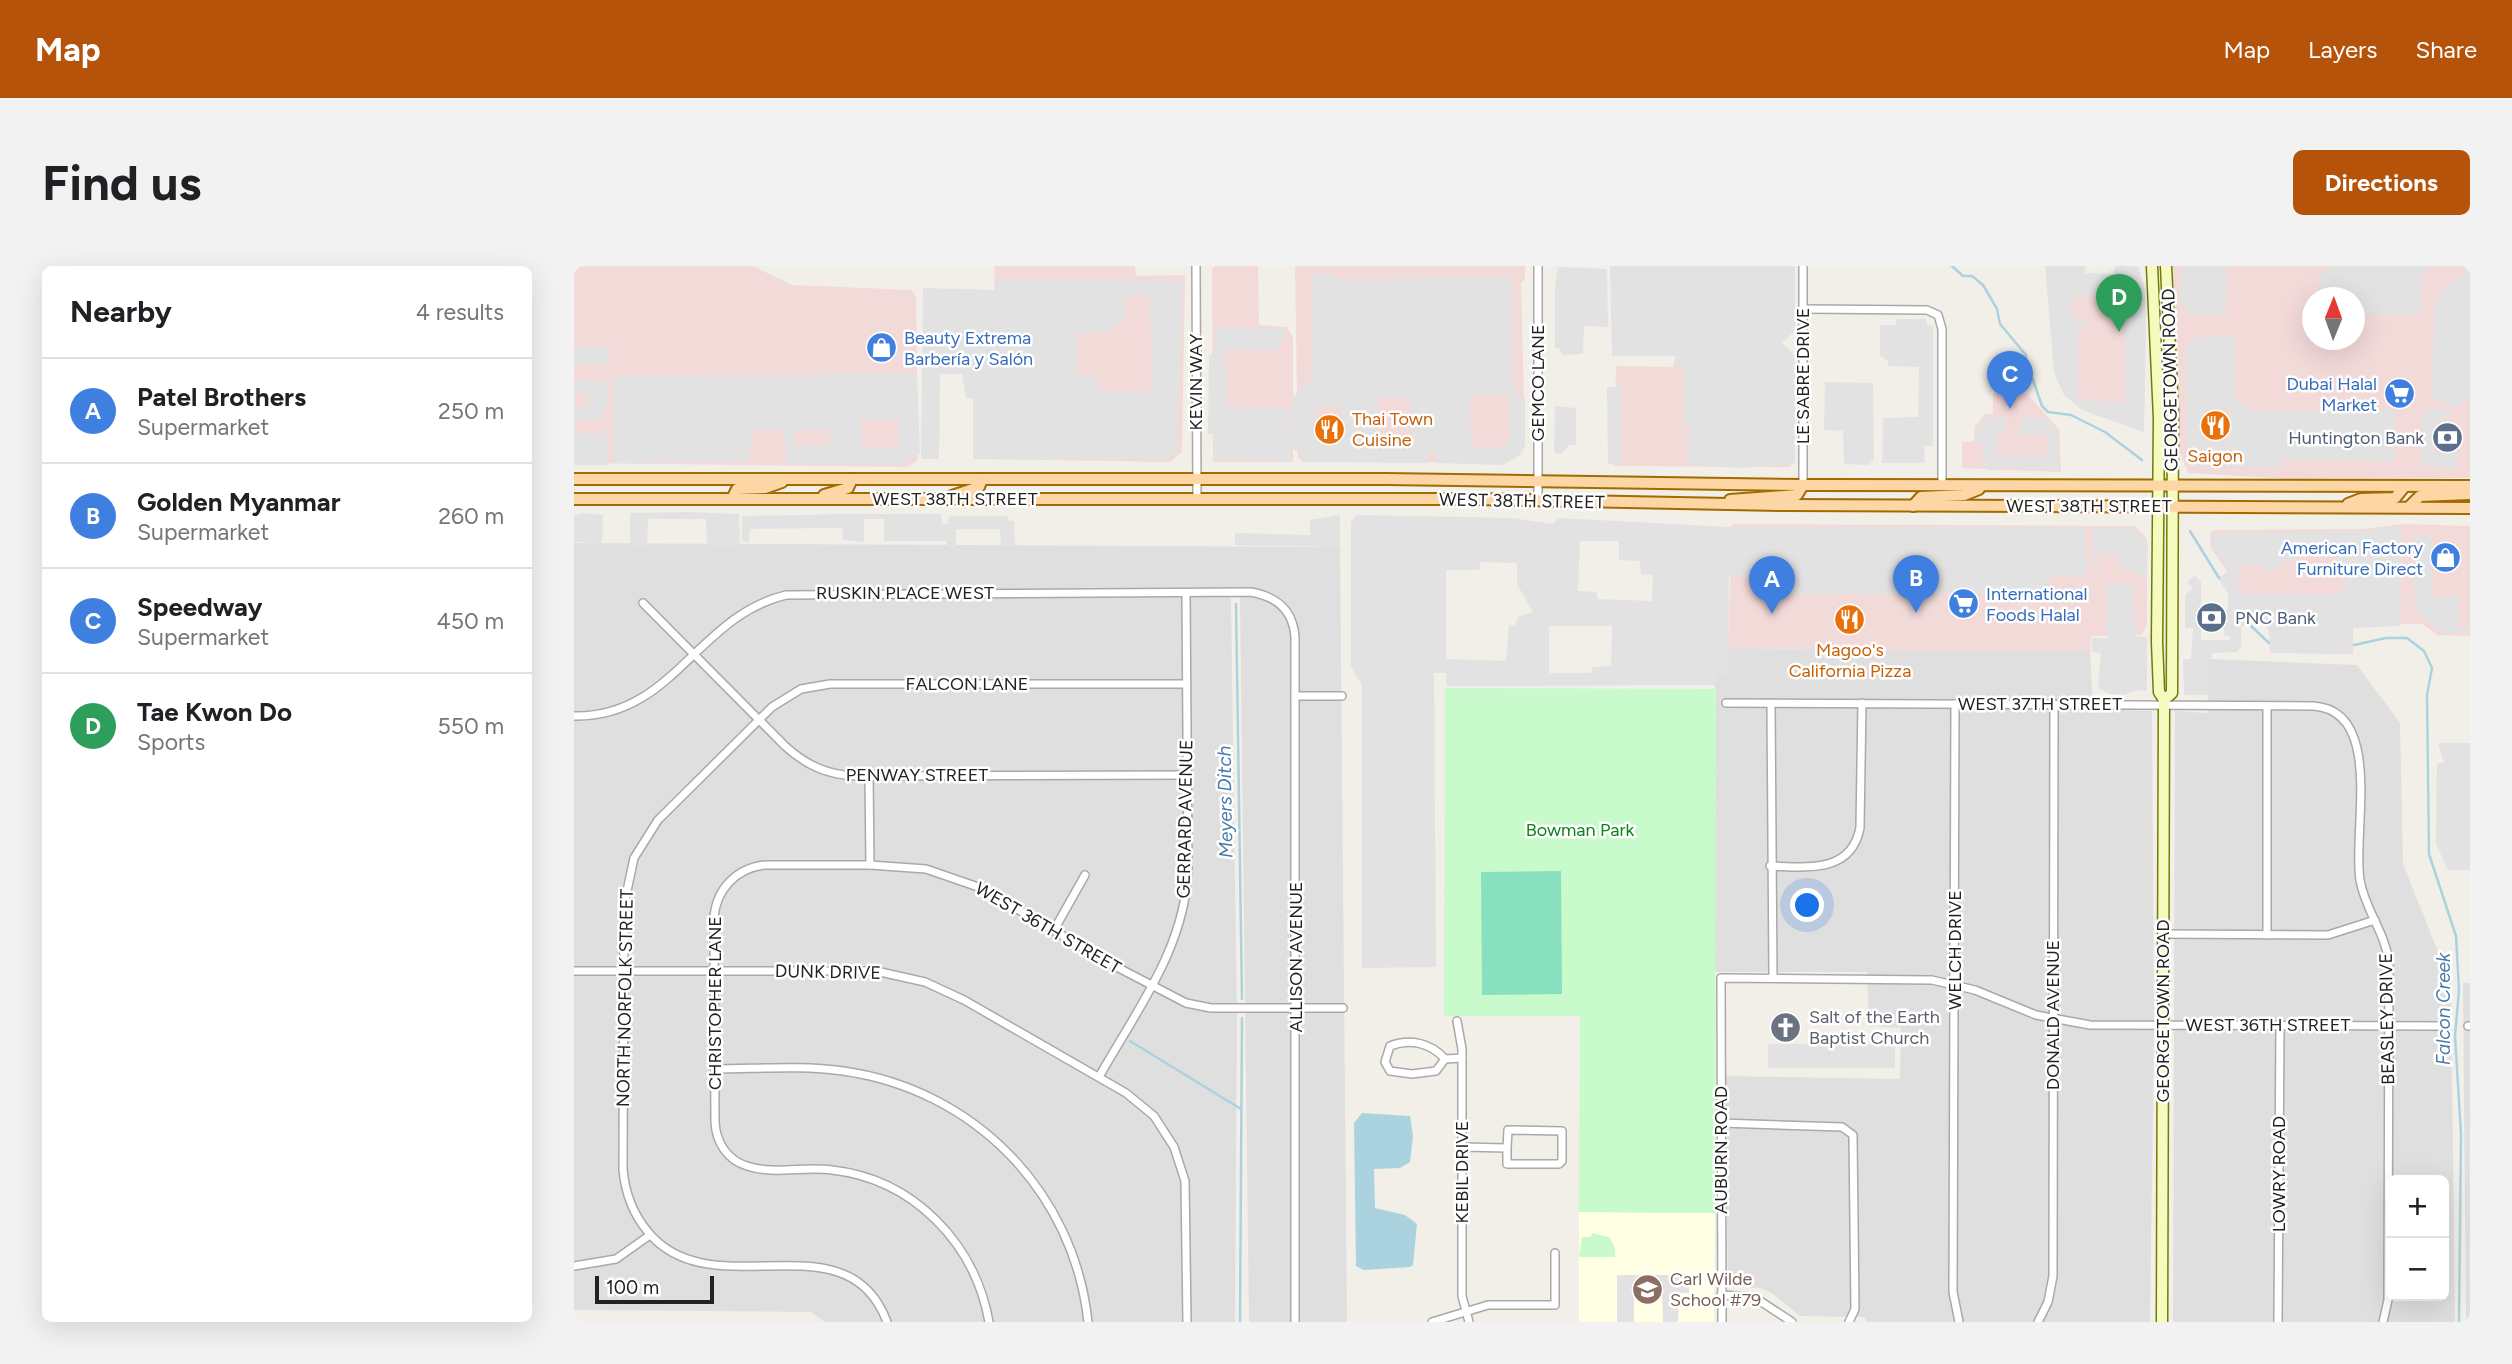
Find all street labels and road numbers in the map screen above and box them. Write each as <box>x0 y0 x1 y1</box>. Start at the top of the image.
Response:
street label: GEORGETOWN ROAD <box>2157 288 2183 472</box>
street label: LE SABRE DRIVE <box>1792 308 1814 444</box>
street label: GEMCO LANE <box>1527 324 1549 442</box>
street label: KEVIN WAY <box>1185 333 1207 430</box>
street label: WEST 38TH STREET <box>872 488 1038 510</box>
street label: WEST 38TH STREET <box>1439 489 1605 513</box>
street label: WEST 38TH STREET <box>2006 495 2172 517</box>
street label: RUSKIN PLACE WEST <box>816 582 994 604</box>
street label: FALCON LANE <box>906 673 1028 695</box>
street label: WEST 37TH STREET <box>1958 693 2122 715</box>
street label: GERRARD AVENUE <box>1173 739 1197 899</box>
street label: PENWAY STREET <box>846 764 988 786</box>
street label: WEST 36TH STREET <box>971 877 1125 979</box>
street label: ALLISON AVENUE <box>1285 881 1307 1033</box>
street label: NORTH NORFOLK STREET <box>612 889 638 1107</box>
street label: WELCH DRIVE <box>1944 890 1966 1010</box>
street label: CHRISTOPHER LANE <box>704 916 726 1090</box>
street label: GEORGETOWN ROAD <box>2152 919 2174 1103</box>
street label: DONALD AVENUE <box>2042 940 2064 1090</box>
street label: BEASLEY DRIVE <box>2375 953 2399 1085</box>
street label: DUNK DRIVE <box>775 960 881 984</box>
street label: WEST 36TH STREET <box>2186 1014 2350 1036</box>
street label: AUBURN ROAD <box>1710 1086 1732 1214</box>
street label: LOWRY ROAD <box>2268 1116 2290 1232</box>
street label: KEBIL DRIVE <box>1451 1121 1473 1223</box>

